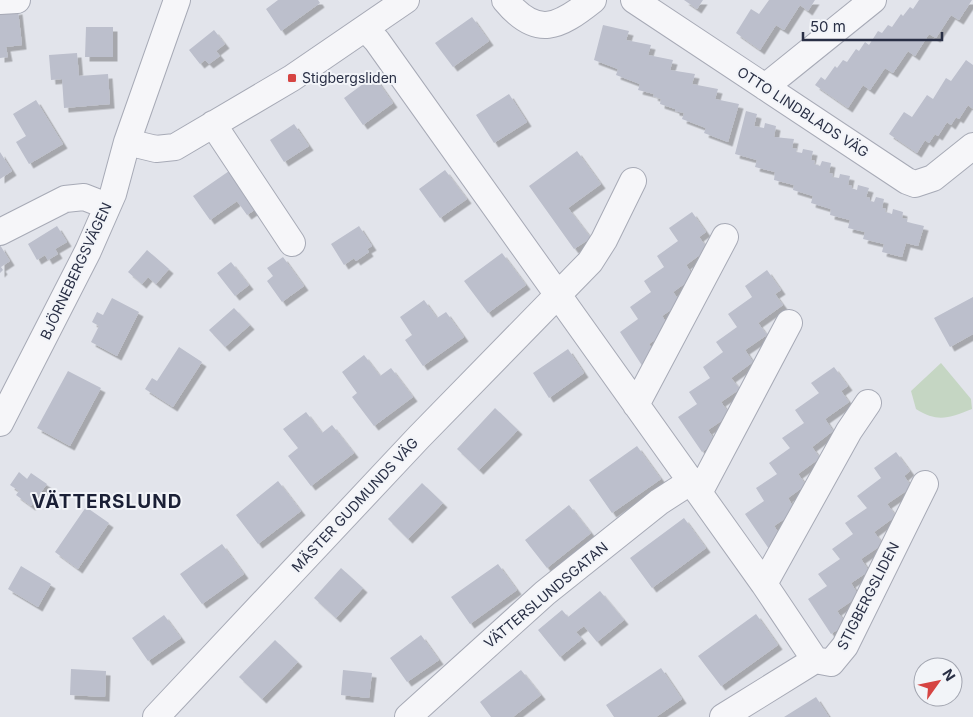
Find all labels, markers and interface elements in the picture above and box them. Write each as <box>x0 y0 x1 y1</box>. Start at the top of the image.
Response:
scale bar <box>803 10 942 42</box>
text: 50 m <box>810 17 846 36</box>
street label: OTTO LINDBLADS VÄG <box>734 63 872 160</box>
place label: Stigbergsliden <box>302 69 397 86</box>
marker: Stigbergsliden <box>286 72 298 84</box>
street label: BJÖRNEBERGSVÄGEN <box>36 200 115 342</box>
street label: MÄSTER GUDMUNDS VÄG <box>288 434 421 575</box>
district label: VÄTTERSLUND <box>32 490 182 513</box>
street label: VÄTTERSLUNDSGATAN <box>480 538 611 651</box>
street label: STIGBERGSLIDEN <box>833 539 902 653</box>
north arrow <box>913 657 963 707</box>
text: N <box>939 666 959 684</box>

